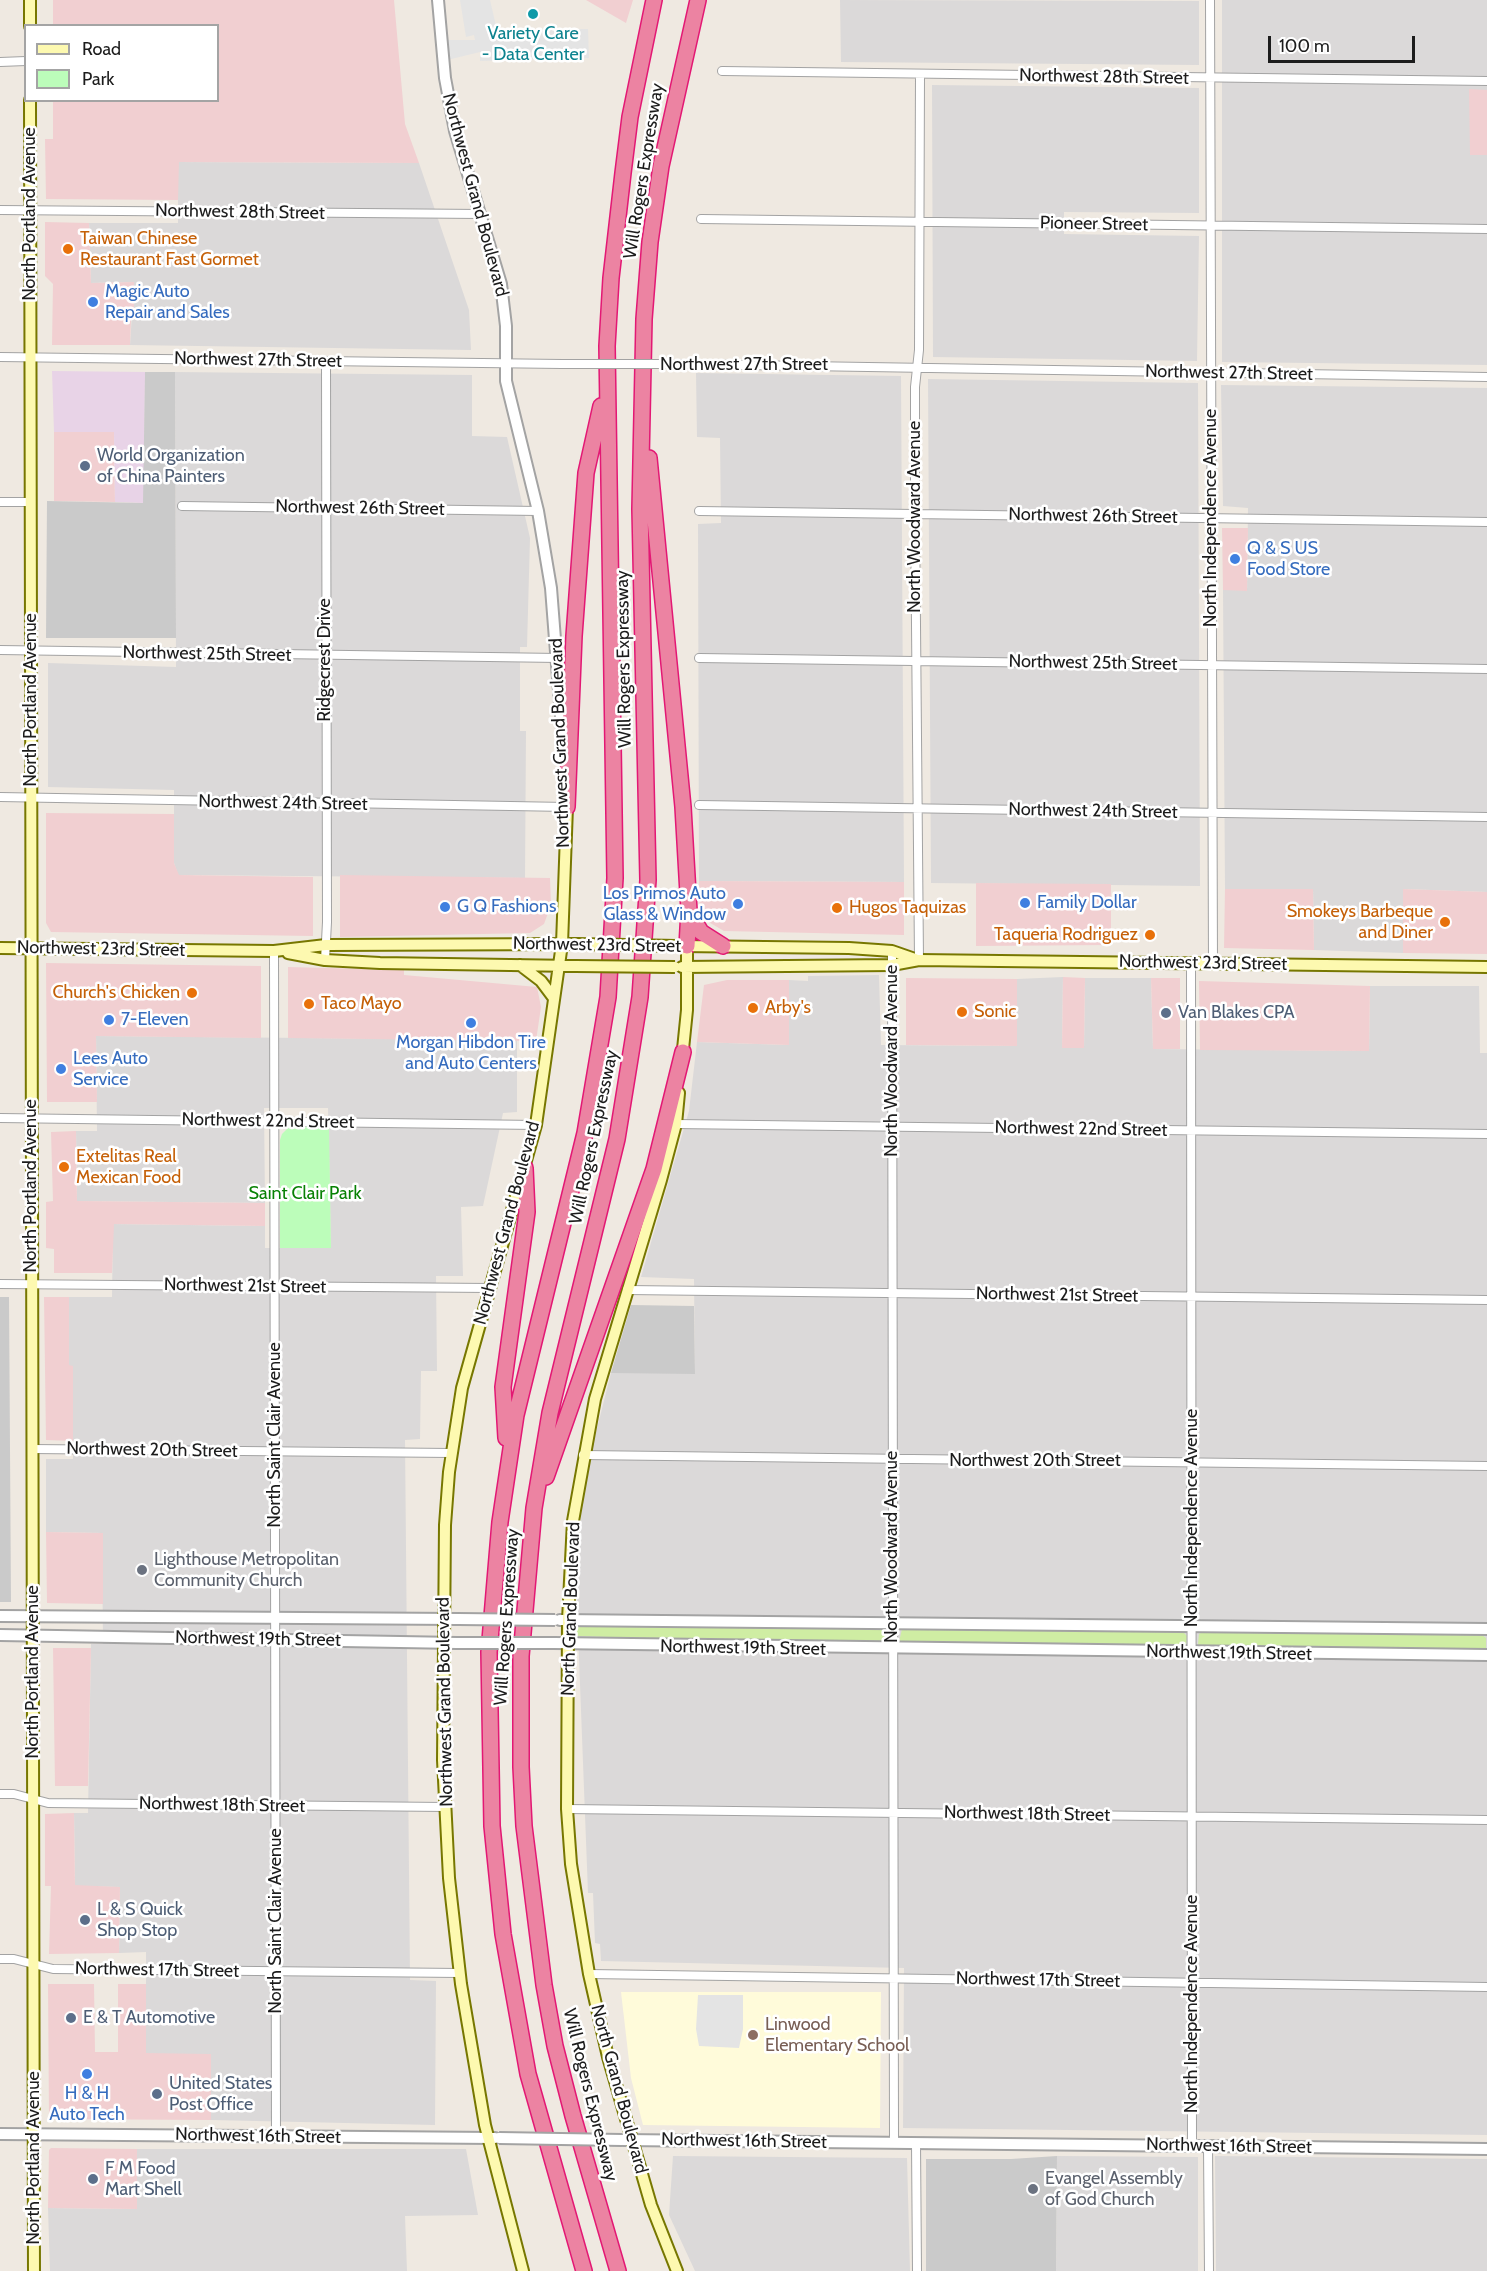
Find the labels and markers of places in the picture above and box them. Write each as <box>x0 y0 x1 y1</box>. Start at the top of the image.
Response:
marker: Variety Care - Data Center <box>526 7 540 21</box>
place label: Variety Care - Data Center <box>482 23 584 66</box>
place label: Taiwan Chinese Restaurant Fast Gormet <box>80 228 259 270</box>
marker: Taiwan Chinese Restaurant Fast Gormet <box>61 242 75 256</box>
place label: Magic Auto Repair and Sales <box>105 281 230 324</box>
marker: Magic Auto Repair and Sales <box>86 295 100 309</box>
place label: World Organization of China Painters <box>97 445 245 488</box>
marker: World Organization of China Painters <box>78 459 92 473</box>
place label: Q & S US Food Store <box>1247 538 1330 580</box>
marker: Q & S US Food Store <box>1228 552 1242 566</box>
place label: Los Primos Auto Glass & Window <box>603 883 726 926</box>
place label: Family Dollar <box>1037 892 1137 914</box>
place label: G Q Fashions <box>457 896 557 918</box>
marker: Family Dollar <box>1018 896 1032 910</box>
marker: Los Primos Auto Glass & Window <box>731 897 745 911</box>
place label: Hugos Taquizas <box>849 897 966 919</box>
marker: G Q Fashions <box>438 900 452 914</box>
marker: Hugos Taquizas <box>830 901 844 915</box>
place label: Smokeys Barbeque and Diner <box>1287 901 1433 944</box>
marker: Smokeys Barbeque and Diner <box>1438 915 1452 929</box>
place label: Taqueria Rodriguez <box>994 924 1138 946</box>
marker: Taqueria Rodriguez <box>1143 928 1157 942</box>
place label: Church's Chicken <box>53 982 180 1004</box>
marker: Church's Chicken <box>185 986 199 1000</box>
place label: Taco Mayo <box>321 993 402 1015</box>
marker: Taco Mayo <box>302 997 316 1011</box>
place label: Arby's <box>765 997 811 1019</box>
marker: Arby's <box>746 1001 760 1015</box>
place label: Sonic <box>974 1001 1016 1023</box>
place label: Van Blakes CPA <box>1178 1002 1295 1024</box>
marker: Sonic <box>955 1005 969 1019</box>
marker: Van Blakes CPA <box>1159 1006 1173 1020</box>
place label: 7-Eleven <box>121 1009 189 1031</box>
marker: 7-Eleven <box>102 1013 116 1027</box>
marker: Morgan Hibdon Tire and Auto Centers <box>464 1016 478 1030</box>
place label: Morgan Hibdon Tire and Auto Centers <box>396 1032 546 1074</box>
place label: Lees Auto Service <box>73 1048 148 1090</box>
marker: Lees Auto Service <box>54 1062 68 1076</box>
place label: Extelitas Real Mexican Food <box>76 1146 181 1188</box>
marker: Extelitas Real Mexican Food <box>57 1160 71 1174</box>
place label: Lighthouse Metropolitan Community Church <box>154 1549 339 1592</box>
marker: Lighthouse Metropolitan Community Church <box>135 1563 149 1577</box>
place label: L & S Quick Shop Stop <box>97 1899 183 1942</box>
marker: L & S Quick Shop Stop <box>78 1913 92 1927</box>
place label: E & T Automotive <box>83 2007 215 2029</box>
marker: E & T Automotive <box>64 2011 78 2025</box>
place label: Linwood Elementary School <box>765 2014 909 2056</box>
marker: Linwood Elementary School <box>746 2028 760 2042</box>
marker: H & H Auto Tech <box>80 2067 94 2081</box>
place label: United States Post Office <box>169 2073 272 2116</box>
place label: H & H Auto Tech <box>49 2083 125 2126</box>
marker: United States Post Office <box>150 2087 164 2101</box>
place label: F M Food Mart Shell <box>105 2158 182 2200</box>
place label: Evangel Assembly of God Church <box>1045 2168 1183 2210</box>
marker: F M Food Mart Shell <box>86 2172 100 2186</box>
marker: Evangel Assembly of God Church <box>1026 2182 1040 2196</box>

